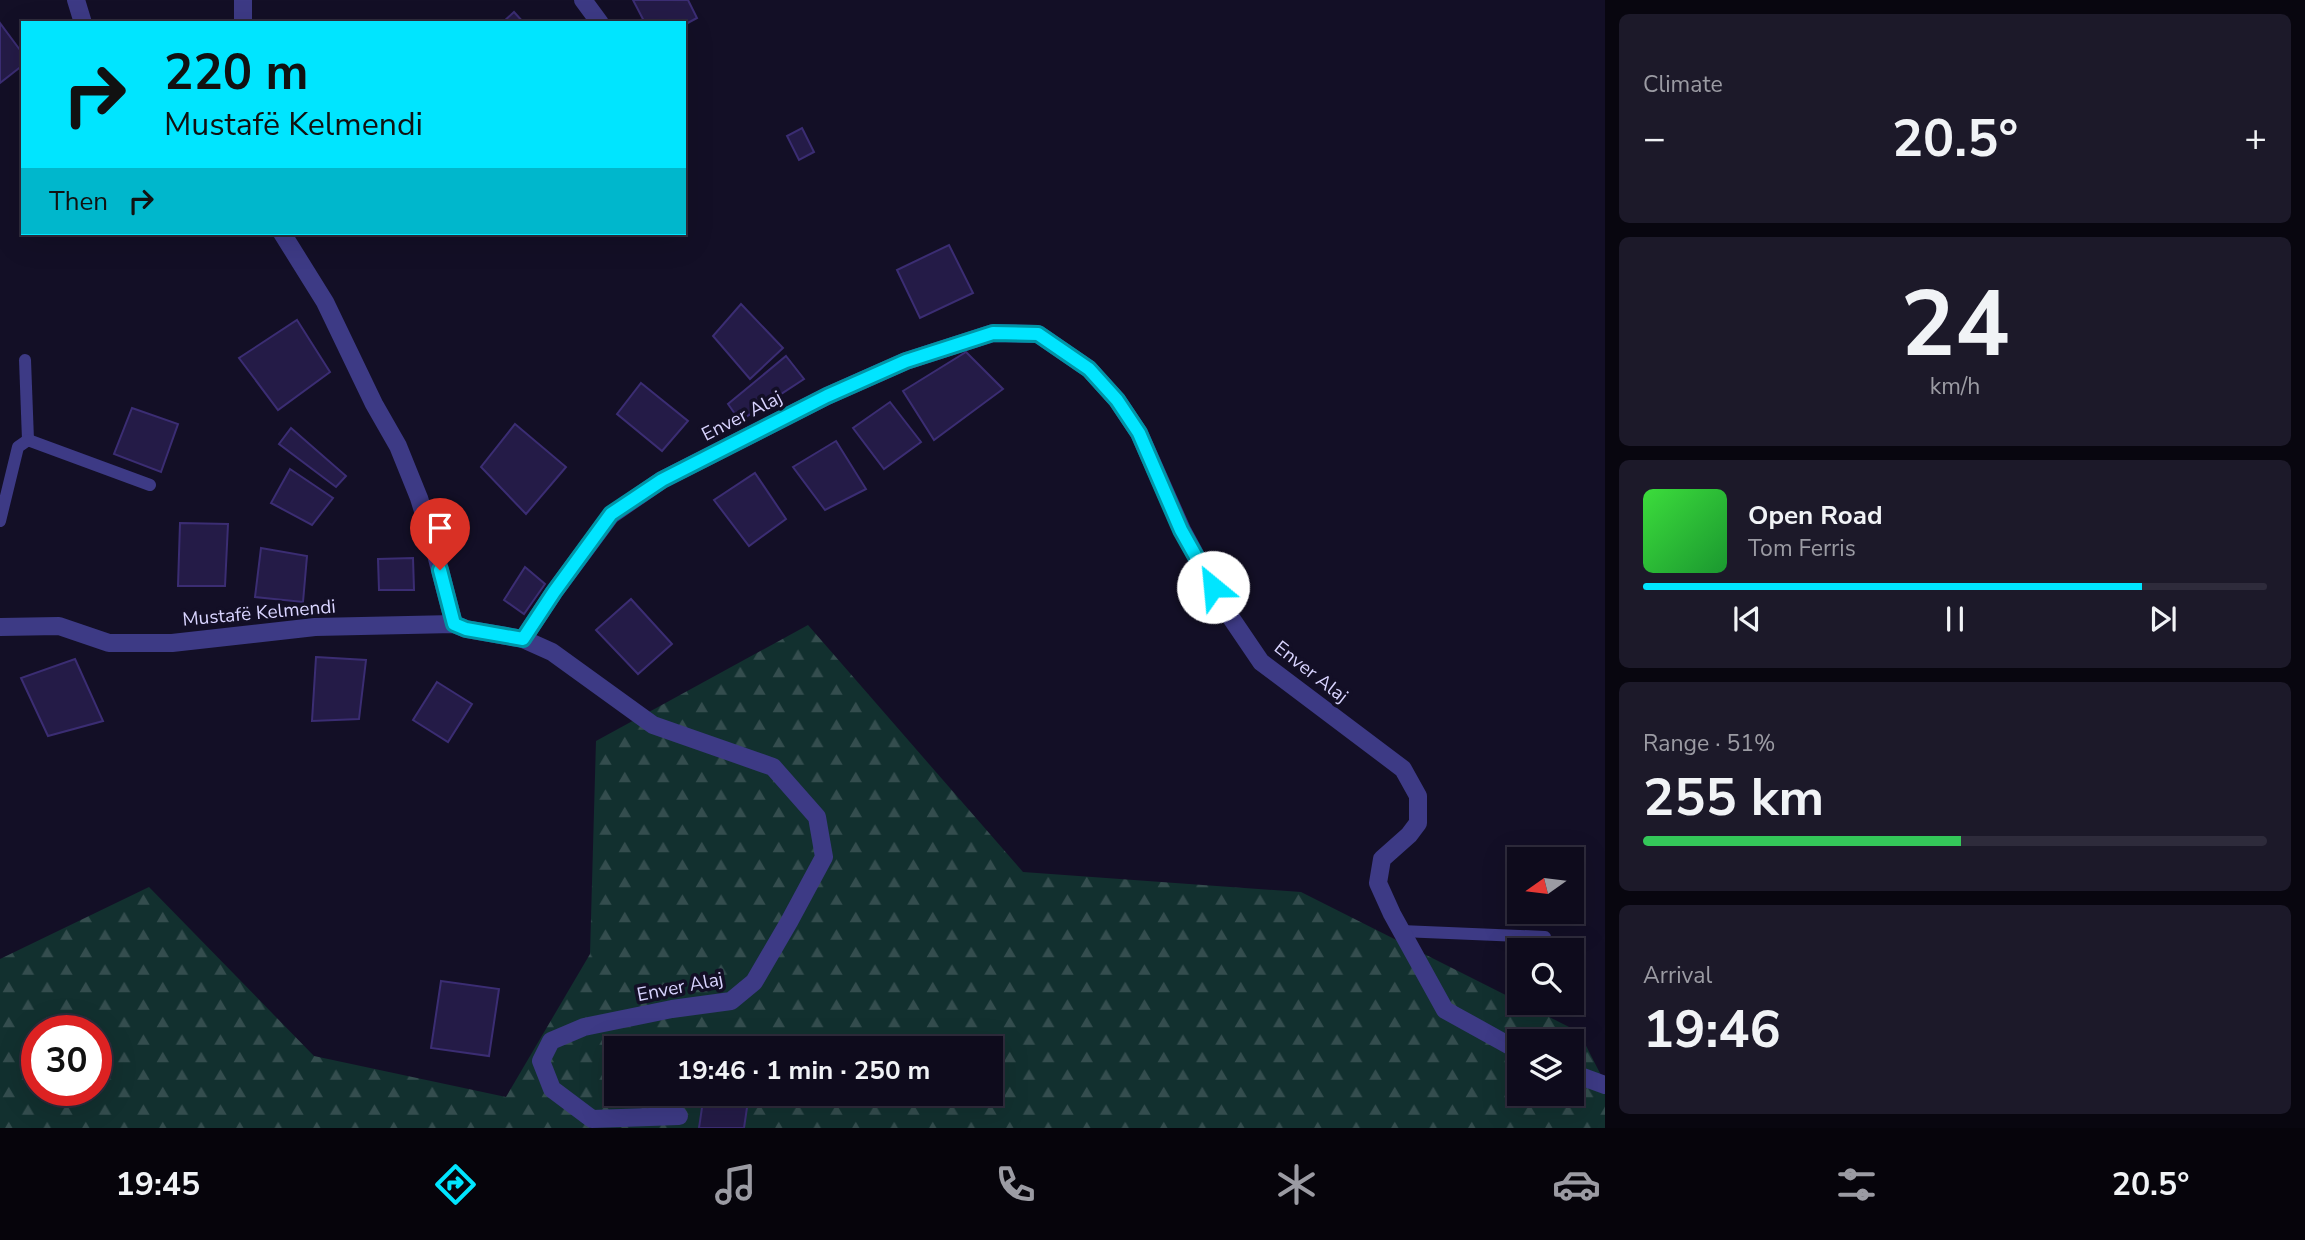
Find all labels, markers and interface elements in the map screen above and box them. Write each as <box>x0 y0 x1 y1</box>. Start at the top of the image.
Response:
text: 220 m <box>164 39 308 106</box>
icon: right <box>49 49 140 140</box>
text: Climate <box>1643 69 1723 100</box>
text: Mustafë Kelmendi <box>164 103 423 146</box>
text: 20.5° <box>1892 103 2018 174</box>
text: − <box>1643 113 1666 164</box>
text: + <box>2244 113 2267 164</box>
icon: right <box>122 182 160 220</box>
text: Then <box>49 184 108 219</box>
text: 24 <box>1900 263 2010 387</box>
text: km/h <box>1930 371 1980 402</box>
street label: Enver Alaj <box>697 385 787 447</box>
pin <box>410 498 470 570</box>
text: Open Road <box>1748 498 1883 533</box>
icon: arrive <box>421 509 459 547</box>
text: Tom Ferris <box>1748 533 1856 564</box>
position arrow <box>1176 550 1250 624</box>
street label: Mustafë Kelmendi <box>181 593 337 633</box>
icon: previous <box>1728 600 1766 638</box>
icon: pause <box>1936 600 1974 638</box>
icon: next <box>2144 600 2182 638</box>
street label: Enver Alaj <box>1269 635 1353 709</box>
text: Range · 51% <box>1643 728 1775 759</box>
text: 255 km <box>1643 762 1824 833</box>
north arrow <box>1507 847 1584 924</box>
map controls <box>1507 847 1584 1106</box>
button: search <box>1507 938 1584 1015</box>
text: Arrival <box>1643 960 1712 991</box>
street label: Enver Alaj <box>635 966 725 1008</box>
text: 19:46 <box>1643 994 1781 1065</box>
speed limit sign: 30 <box>21 1015 112 1106</box>
button: layers <box>1507 1029 1584 1106</box>
text: 19:46 · 1 min · 250 m <box>677 1053 930 1088</box>
icon: directions <box>431 1160 480 1209</box>
icon: music <box>711 1160 760 1209</box>
icon: phone <box>991 1160 1040 1209</box>
icon: climate <box>1272 1160 1321 1209</box>
icon: car <box>1552 1160 1601 1209</box>
icon: filters <box>1832 1160 1881 1209</box>
text: 19:45 <box>116 1163 200 1206</box>
text: 20.5° <box>2112 1163 2189 1206</box>

